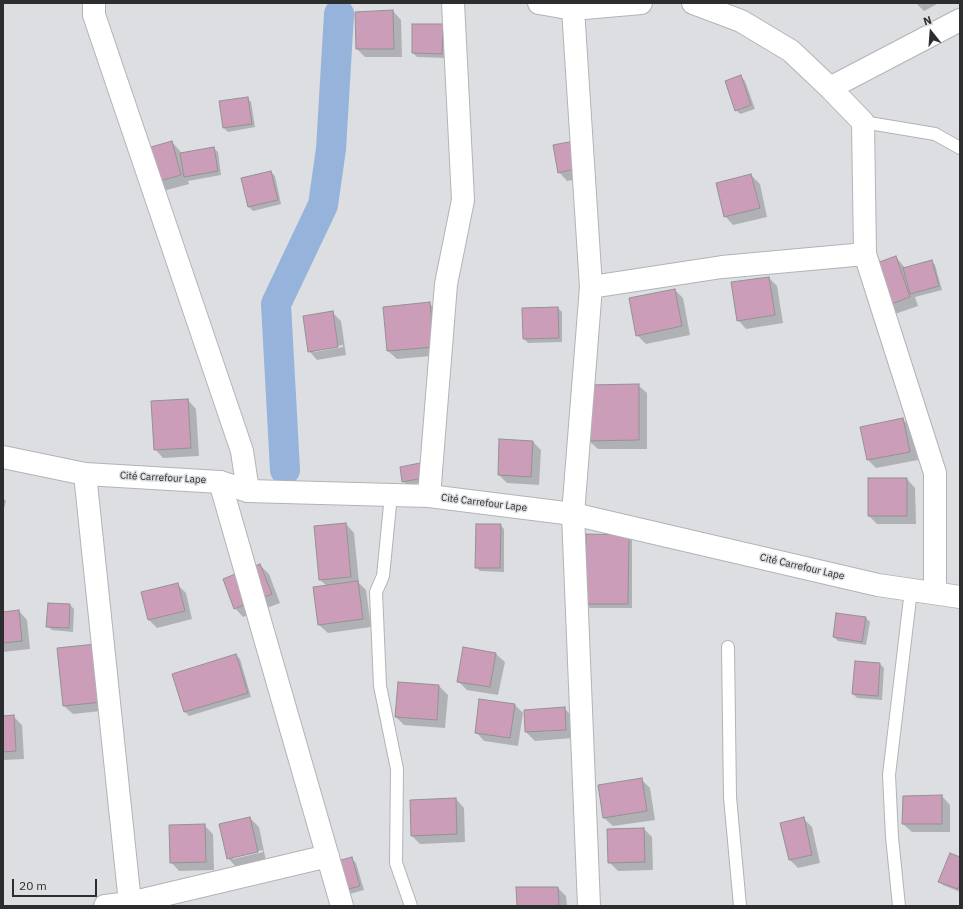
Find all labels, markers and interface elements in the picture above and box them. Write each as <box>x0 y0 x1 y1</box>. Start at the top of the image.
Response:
north arrow <box>911 12 951 52</box>
text: N <box>922 13 933 28</box>
street label: Cité Carrefour Lape <box>119 470 207 486</box>
street label: Cité Carrefour Lape <box>440 492 528 514</box>
street label: Cité Carrefour Lape <box>759 551 845 583</box>
scale bar <box>14 871 99 897</box>
text: 20 m <box>19 878 47 893</box>

